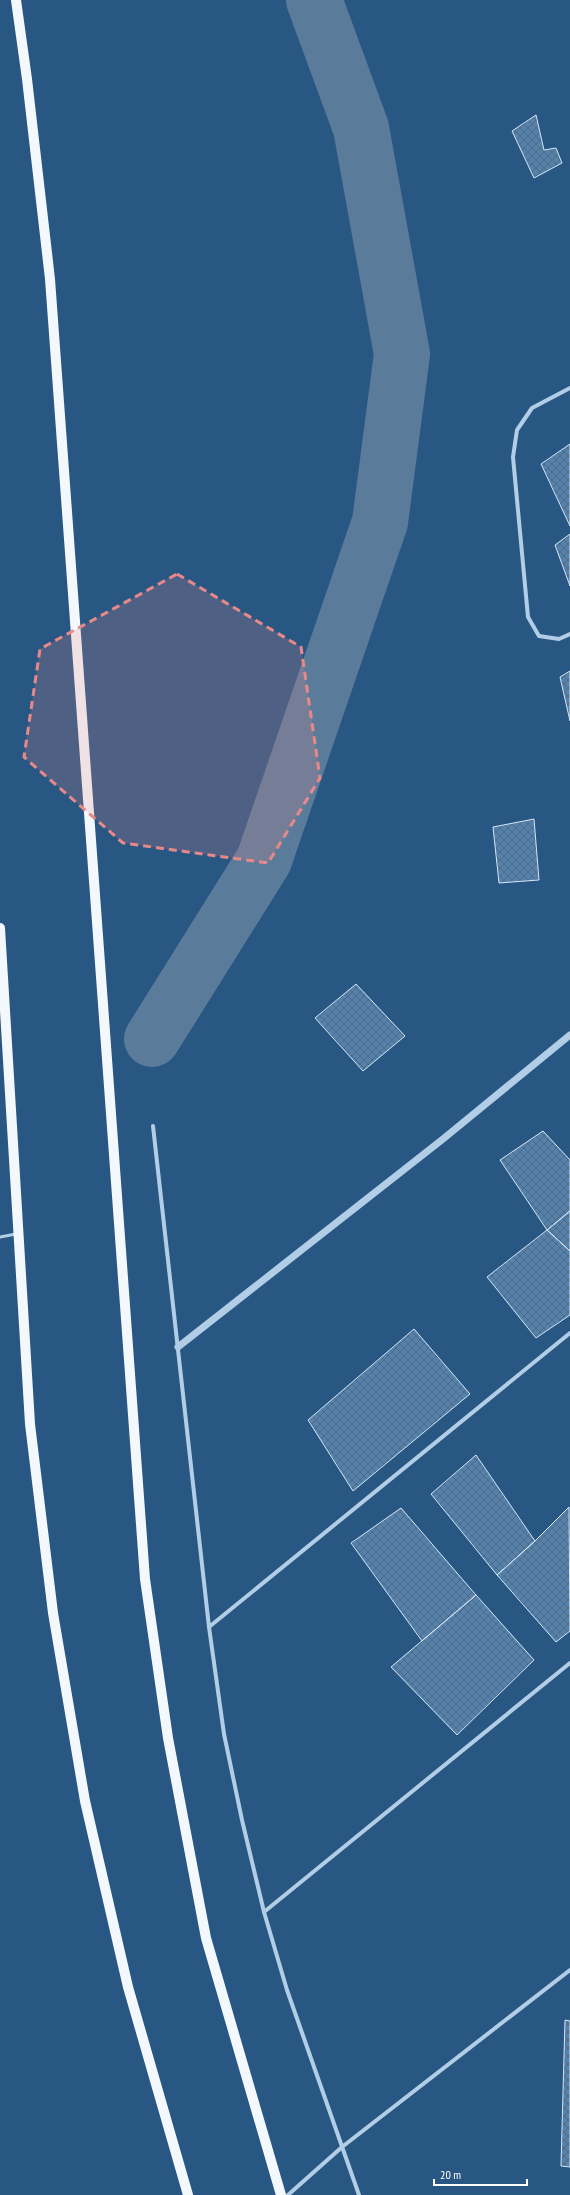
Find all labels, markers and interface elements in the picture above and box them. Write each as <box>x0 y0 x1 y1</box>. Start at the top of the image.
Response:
scale bar <box>434 2161 527 2187</box>
text: 20 m <box>440 2167 461 2182</box>

